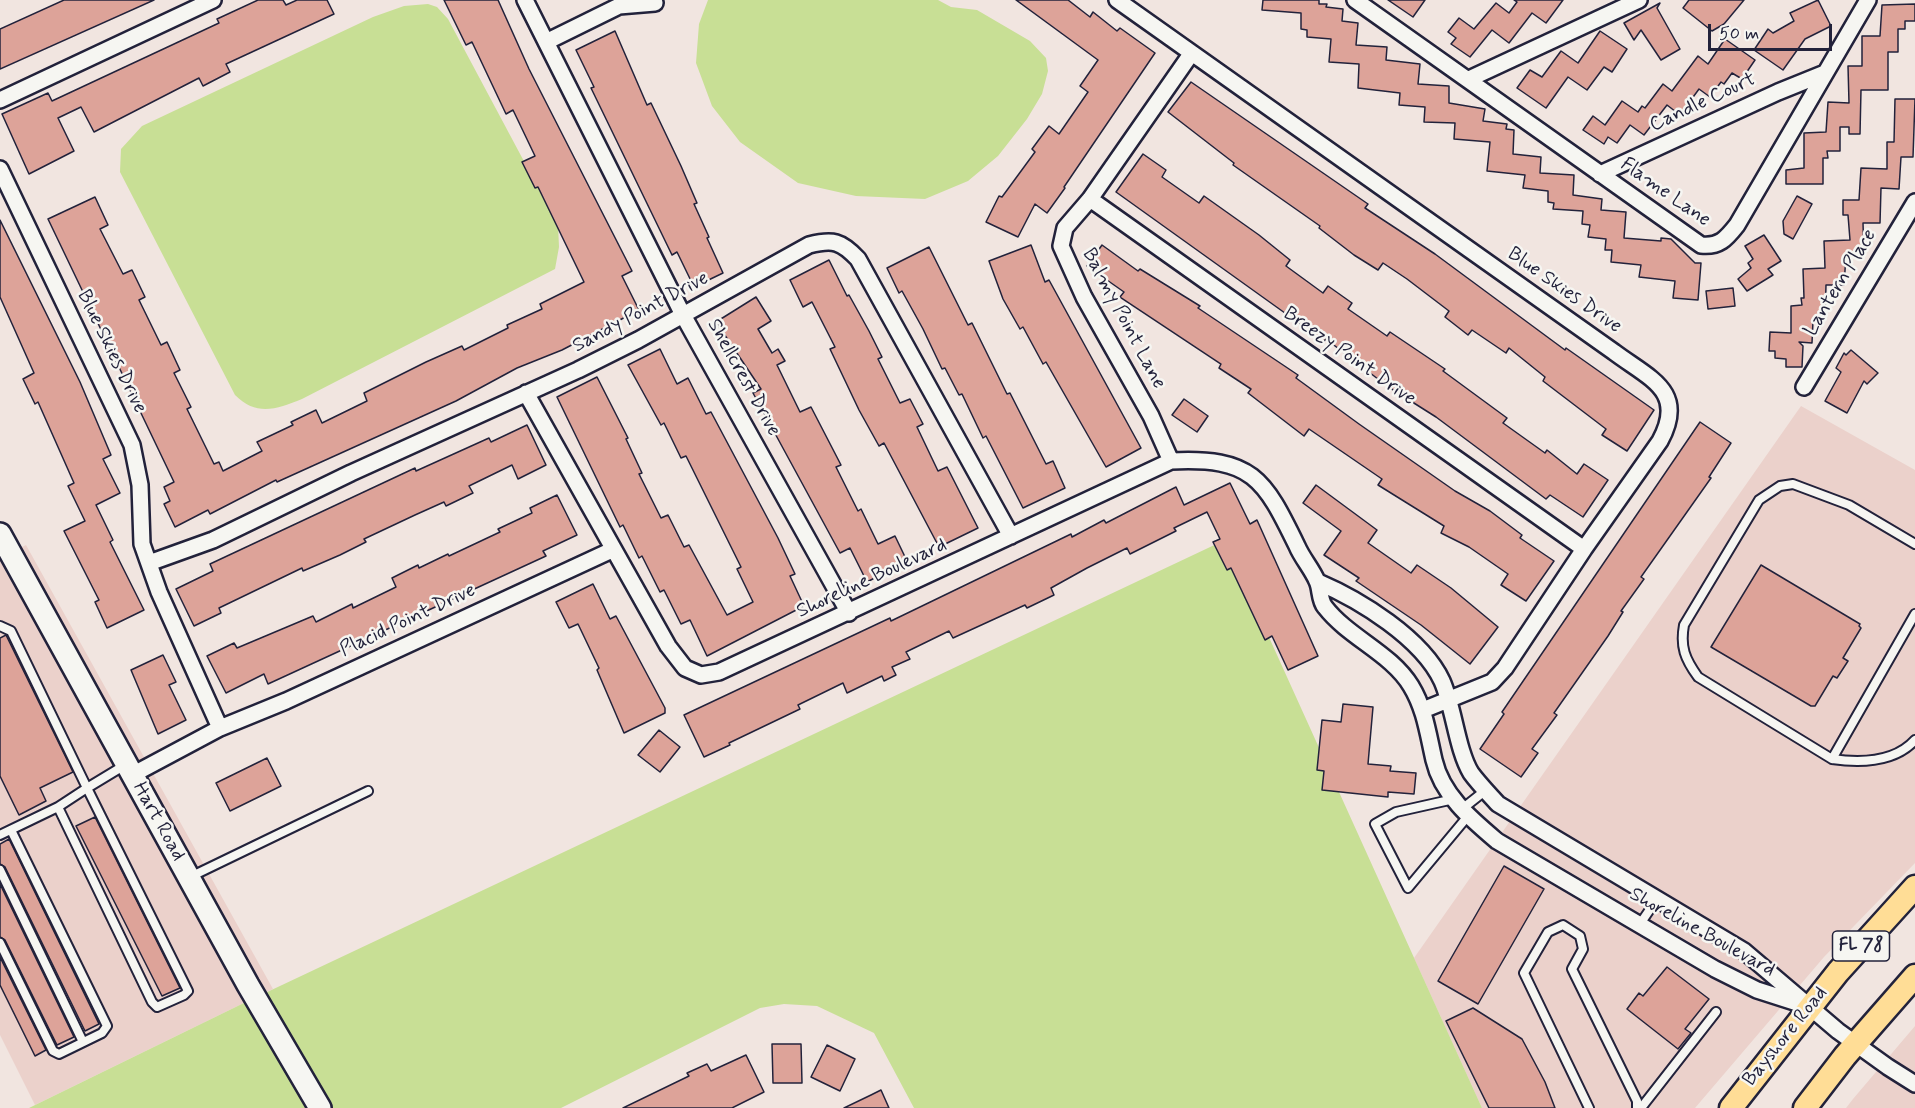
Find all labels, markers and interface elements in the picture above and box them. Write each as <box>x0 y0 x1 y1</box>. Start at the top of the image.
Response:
scale bar <box>1711 12 1836 50</box>
text: 50 m <box>1719 22 1759 46</box>
street label: Candle Court <box>1646 68 1760 138</box>
street label: Flame Lane <box>1615 153 1715 233</box>
street label: Lantern Place <box>1800 225 1882 341</box>
street label: Blue Skies Drive <box>1502 243 1626 339</box>
street label: Balmy Point Lane <box>1076 245 1170 393</box>
street label: Sandy Point Drive <box>569 267 713 359</box>
street label: Blue Skies Drive <box>71 286 151 418</box>
street label: Breezy Point Drive <box>1278 302 1420 412</box>
street label: Shellcrest Drive <box>701 315 785 441</box>
street label: Shoreline Boulevard <box>793 534 951 624</box>
street label: Placid Point Drive <box>336 579 480 663</box>
street label: Hart Road <box>127 778 189 866</box>
street label: Shoreline Boulevard <box>1625 883 1779 983</box>
road number: FL 78 <box>1832 931 1890 961</box>
street label: Bayshore Road <box>1739 982 1833 1092</box>

